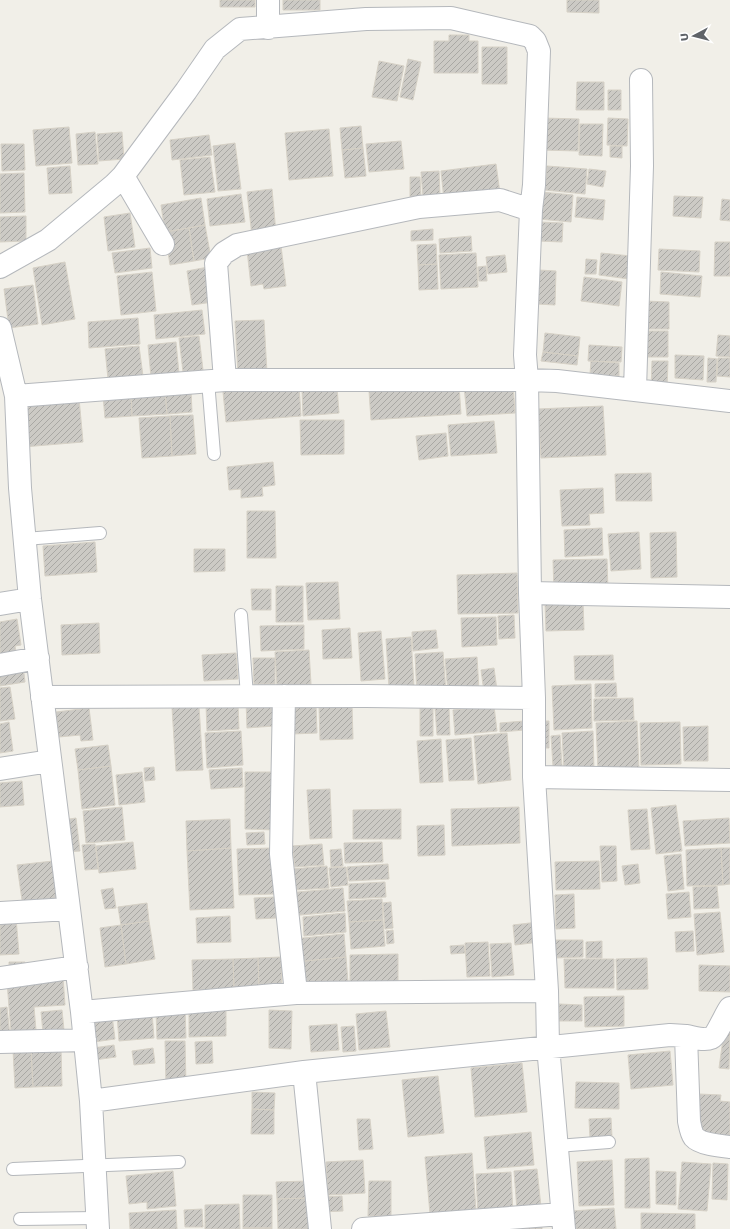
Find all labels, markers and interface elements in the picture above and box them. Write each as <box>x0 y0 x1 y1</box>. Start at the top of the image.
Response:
north arrow <box>674 16 714 56</box>
text: U <box>678 32 691 42</box>

